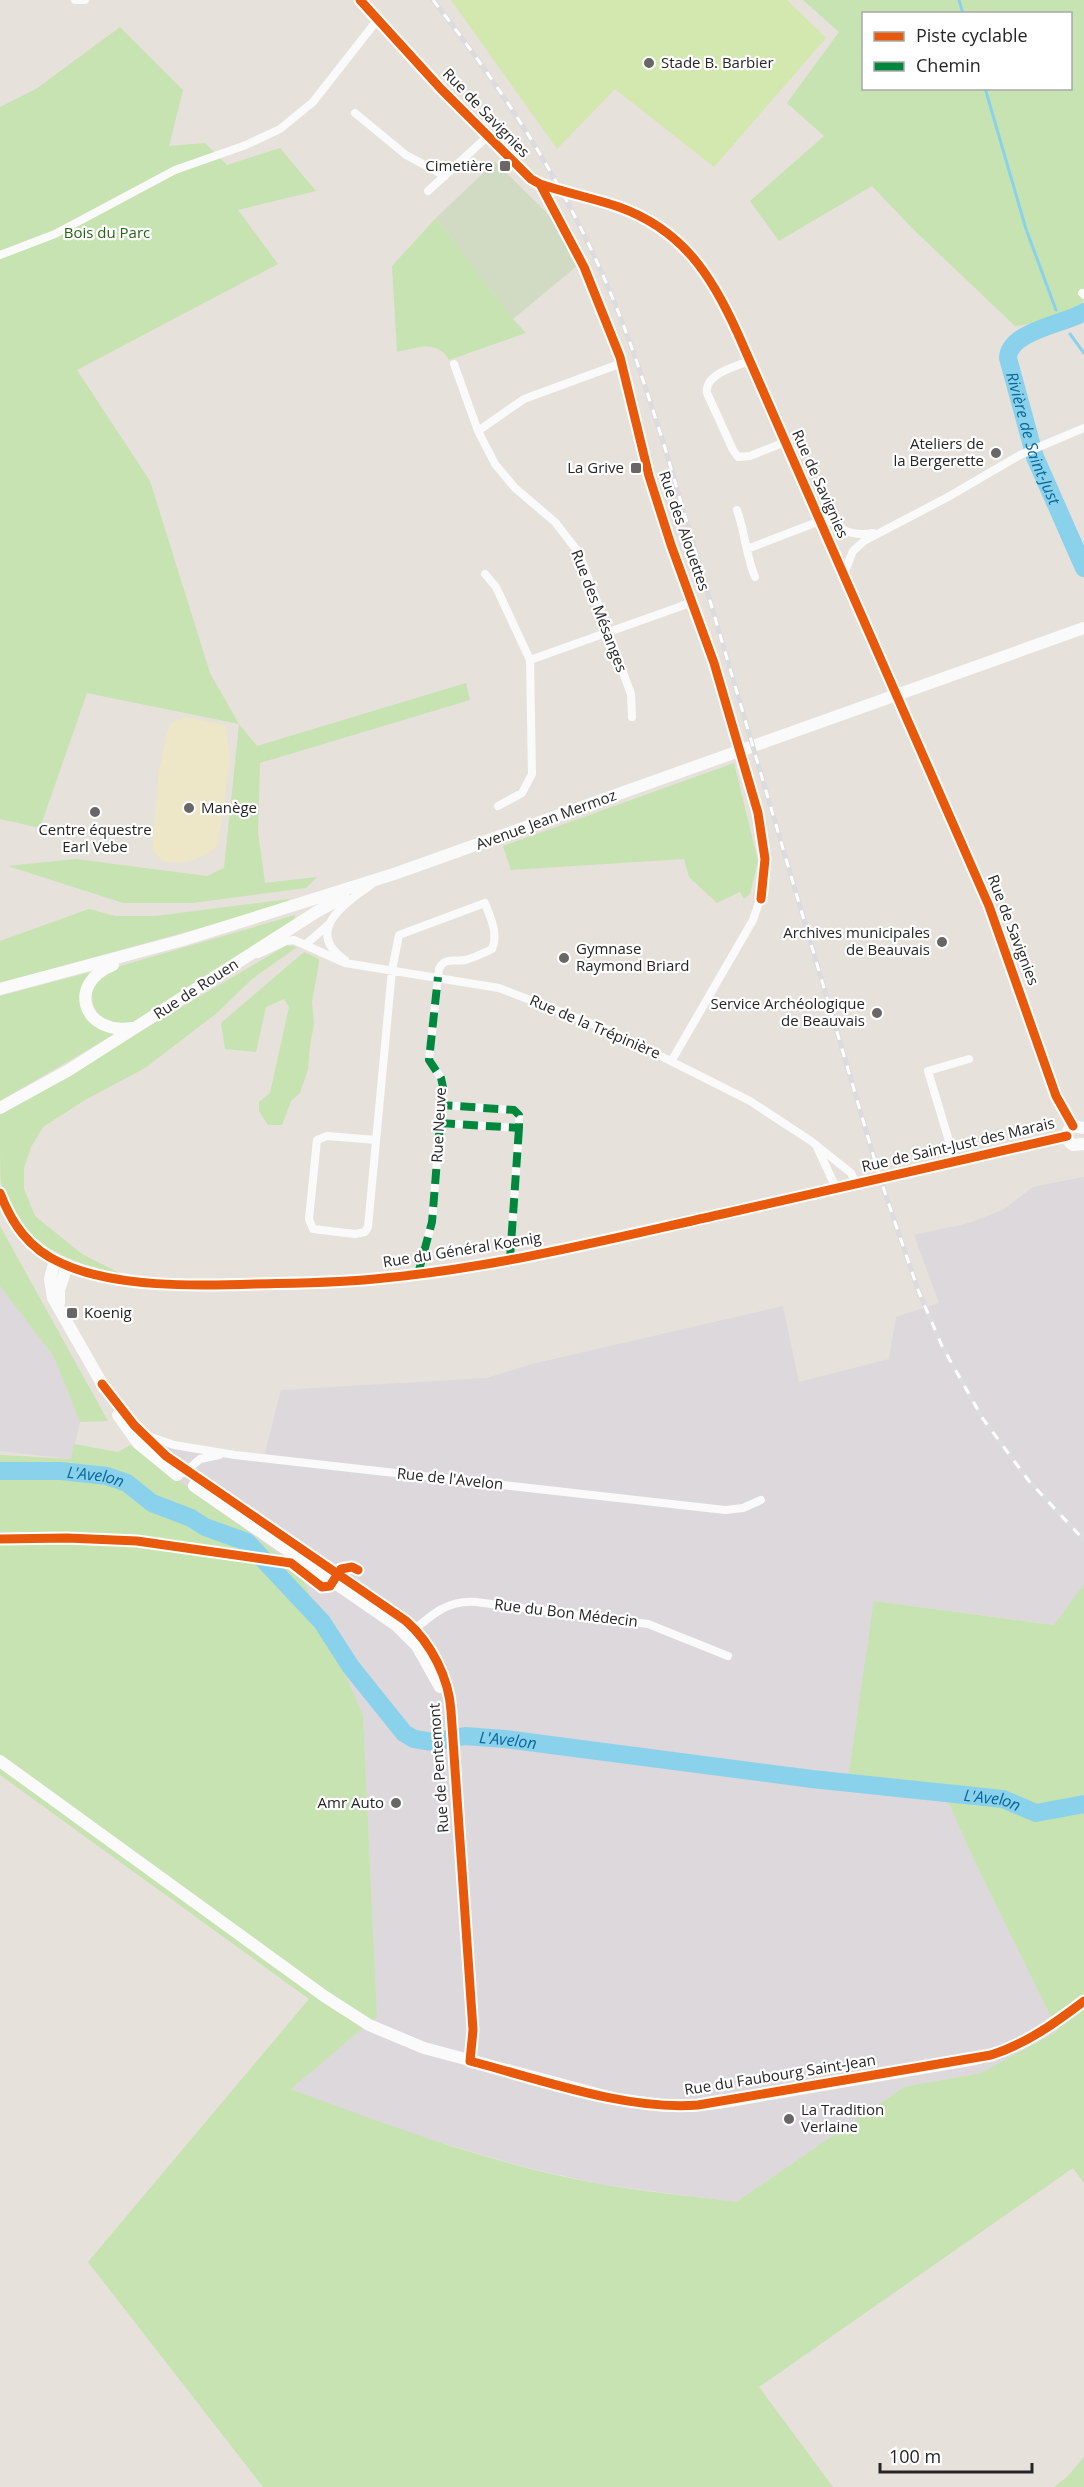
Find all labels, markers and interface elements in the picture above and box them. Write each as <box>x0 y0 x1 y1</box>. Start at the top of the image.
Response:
legend <box>862 12 1072 90</box>
text: Piste cyclable <box>916 23 1028 47</box>
place label: Stade B. Barbier <box>661 52 774 72</box>
text: Chemin <box>916 53 981 77</box>
marker: Stade B. Barbier <box>642 56 656 70</box>
street label: Rue de Savignies <box>439 63 534 161</box>
place label: Cimetière <box>425 155 493 175</box>
marker: Cimetière <box>498 159 512 173</box>
park label: Bois du Parc <box>64 222 150 242</box>
water label: Rivière de Saint-Just <box>1001 369 1066 509</box>
street label: Rue de Savignies <box>788 426 854 541</box>
place label: Ateliers de la Bergerette <box>894 433 984 470</box>
marker: Ateliers de la Bergerette <box>989 446 1003 460</box>
place label: La Grive <box>567 457 624 477</box>
marker: La Grive <box>629 461 643 475</box>
street label: Rue des Alouettes <box>655 468 715 593</box>
street label: Rue des Mésanges <box>567 546 633 675</box>
street label: Avenue Jean Mermoz <box>473 784 619 854</box>
place label: Manège <box>201 797 257 817</box>
marker: Manège <box>182 801 196 815</box>
marker: Centre équestre Earl Vebe <box>88 805 102 819</box>
place label: Centre équestre Earl Vebe <box>38 819 152 856</box>
street label: Rue de Savignies <box>984 872 1044 988</box>
place label: Archives municipales de Beauvais <box>783 922 930 959</box>
marker: Archives municipales de Beauvais <box>935 935 949 949</box>
place label: Gymnase Raymond Briard <box>576 938 690 975</box>
marker: Gymnase Raymond Briard <box>557 951 571 965</box>
street label: Rue de Rouen <box>149 953 242 1023</box>
street label: Rue de la Trépinière <box>527 990 664 1063</box>
place label: Service Archéologique de Beauvais <box>710 993 865 1030</box>
marker: Service Archéologique de Beauvais <box>870 1006 884 1020</box>
street label: Rue Neuve <box>426 1087 450 1163</box>
street label: Rue de Saint-Just des Marais <box>859 1112 1056 1176</box>
street label: Rue du Général Koenig <box>381 1227 542 1271</box>
place label: Koenig <box>84 1302 132 1322</box>
marker: Koenig <box>65 1306 79 1320</box>
water label: L'Avelon <box>66 1461 127 1492</box>
street label: Rue de l'Avelon <box>396 1462 504 1494</box>
street label: Rue du Bon Médecin <box>493 1593 639 1631</box>
street label: Rue de Pentemont <box>423 1702 453 1834</box>
water label: L'Avelon <box>478 1726 538 1754</box>
water label: L'Avelon <box>963 1784 1024 1816</box>
place label: Amr Auto <box>318 1792 384 1812</box>
marker: Amr Auto <box>389 1796 403 1810</box>
street label: Rue du Faubourg Saint-Jean <box>683 2049 877 2099</box>
place label: La Tradition Verlaine <box>801 2099 884 2136</box>
marker: La Tradition Verlaine <box>782 2112 796 2126</box>
scale bar <box>880 2436 1032 2474</box>
text: 100 m <box>889 2444 941 2468</box>

